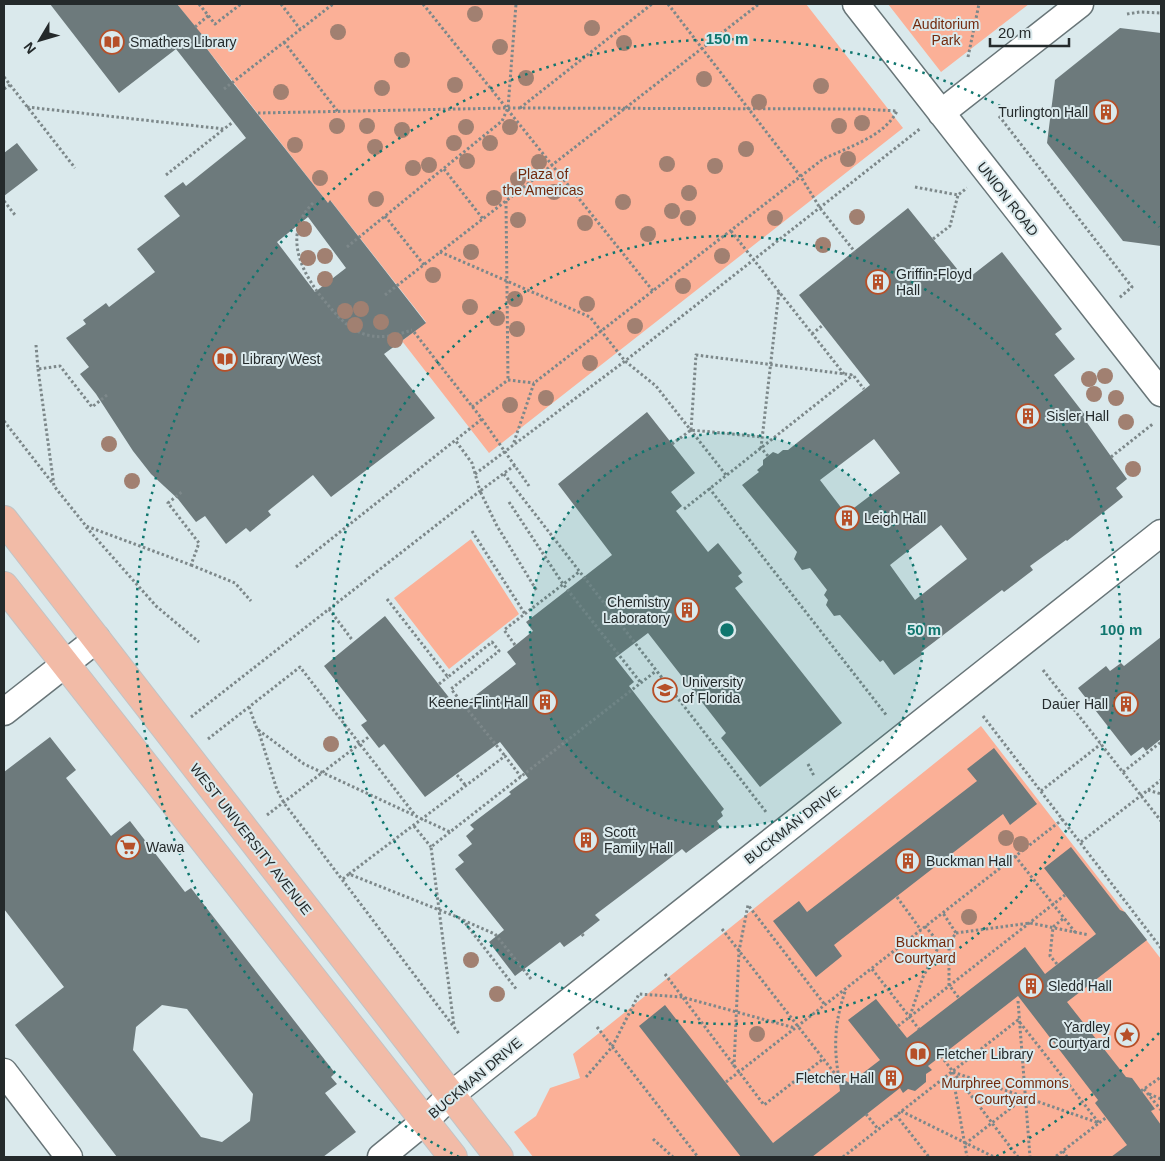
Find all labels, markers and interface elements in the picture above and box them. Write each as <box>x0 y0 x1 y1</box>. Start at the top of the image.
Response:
north arrow <box>15 15 65 65</box>
scale bar <box>990 15 1069 47</box>
park label: Auditorium Park <box>913 16 979 48</box>
text: 20 m <box>998 24 1031 41</box>
library icon: Smathers Library <box>99 29 125 55</box>
text: 150 m <box>706 30 748 47</box>
place label: Smathers Library <box>130 34 237 50</box>
text: N <box>20 39 39 57</box>
building icon: Turlington Hall <box>1093 99 1119 125</box>
place label: Turlington Hall <box>998 104 1088 120</box>
street label: UNION ROAD <box>974 159 1042 239</box>
park label: Plaza of the Americas <box>503 166 583 198</box>
place label: Griffin-Floyd Hall <box>896 266 972 298</box>
building icon: Griffin-Floyd Hall <box>865 269 891 295</box>
library icon: Library West <box>212 346 238 372</box>
place label: Library West <box>242 351 320 367</box>
building icon: Sisler Hall <box>1015 403 1041 429</box>
place label: Sisler Hall <box>1046 408 1109 424</box>
building icon: Leigh Hall <box>834 505 860 531</box>
place label: Leigh Hall <box>864 510 926 526</box>
place label: Chemistry Laboratory <box>603 594 670 626</box>
building icon: Chemistry Laboratory <box>674 597 700 623</box>
centre of rings <box>718 621 736 639</box>
text: 50 m <box>907 621 941 638</box>
text: 100 m <box>1100 621 1142 638</box>
place label: University of Florida <box>682 674 743 706</box>
school or university icon: University of Florida <box>652 677 678 703</box>
building icon: Keene-Flint Hall <box>532 689 558 715</box>
building icon: Dauer Hall <box>1113 691 1139 717</box>
place label: Keene-Flint Hall <box>428 694 528 710</box>
place label: Dauer Hall <box>1042 696 1108 712</box>
street label: WEST UNIVERSITY AVENUE <box>187 760 315 918</box>
street label: BUCKMAN DRIVE <box>741 783 843 867</box>
place label: Scott Family Hall <box>604 824 673 856</box>
building icon: Scott Family Hall <box>573 827 599 853</box>
supermarket icon: Wawa <box>115 834 141 860</box>
place label: Wawa <box>146 839 185 855</box>
building icon: Buckman Hall <box>895 848 921 874</box>
place label: Buckman Hall <box>926 853 1012 869</box>
park label: Buckman Courtyard <box>894 934 956 966</box>
building icon: Sledd Hall <box>1018 973 1044 999</box>
place label: Sledd Hall <box>1048 978 1112 994</box>
place label: Yardley Courtyard <box>1049 1019 1110 1051</box>
place icon: Yardley Courtyard <box>1114 1022 1140 1048</box>
street label: BUCKMAN DRIVE <box>425 1034 525 1122</box>
library icon: Fletcher Library <box>905 1041 931 1067</box>
place label: Fletcher Library <box>936 1046 1033 1062</box>
building icon: Fletcher Hall <box>878 1065 904 1091</box>
place label: Fletcher Hall <box>795 1070 874 1086</box>
park label: Murphree Commons Courtyard <box>941 1075 1069 1107</box>

